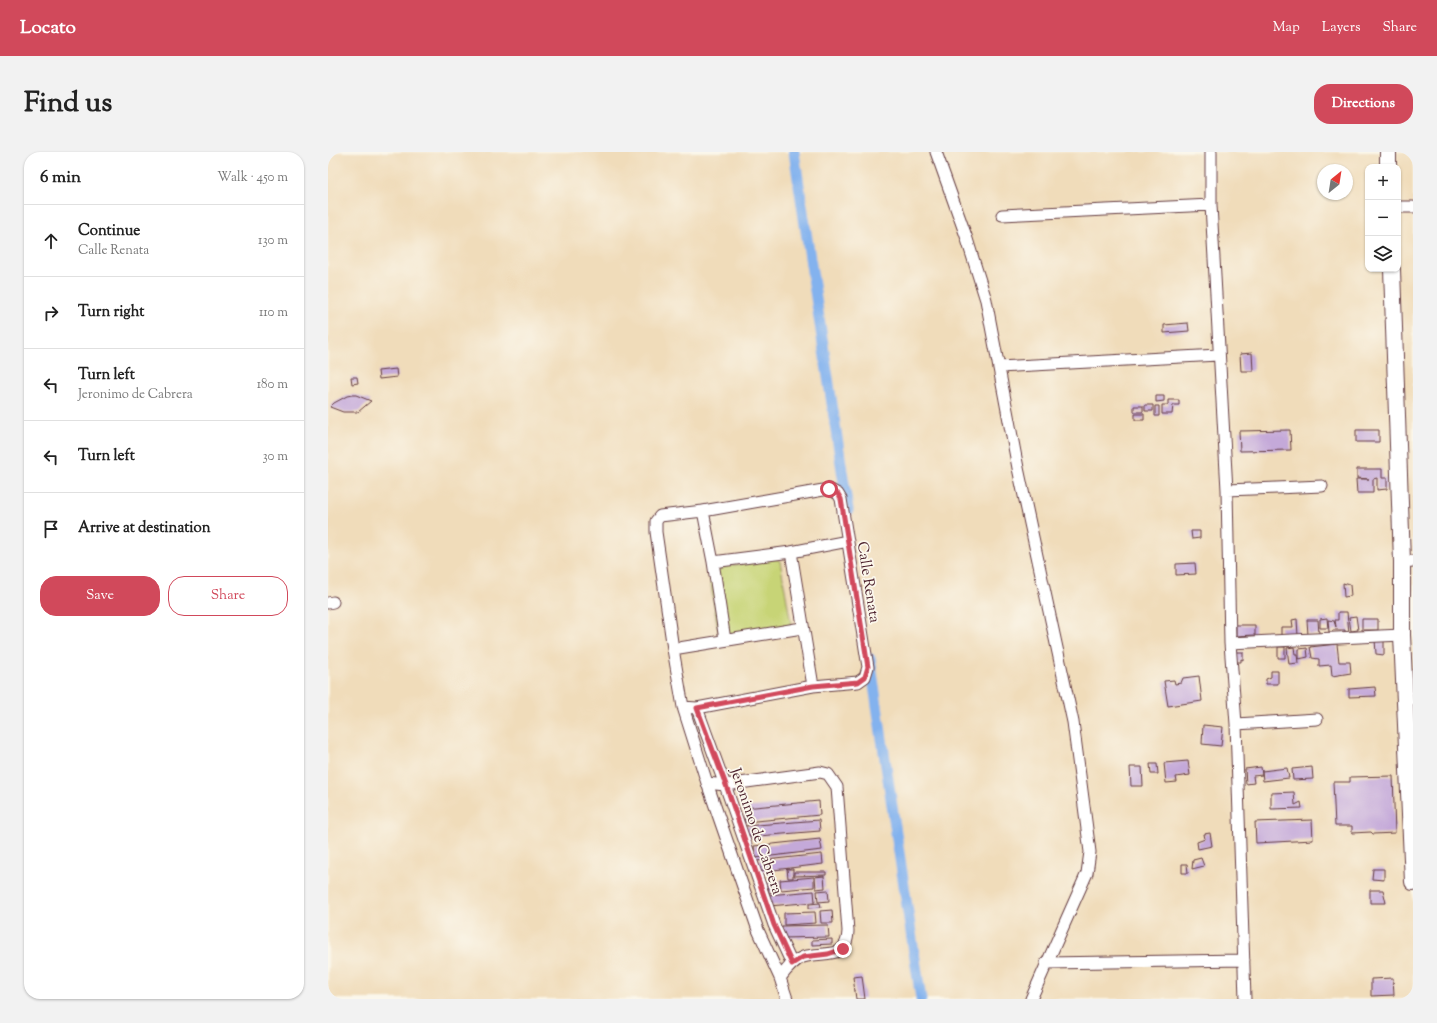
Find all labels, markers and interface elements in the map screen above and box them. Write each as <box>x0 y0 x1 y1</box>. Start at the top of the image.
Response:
text: Locato <box>20 15 76 42</box>
text: Map <box>1273 18 1300 38</box>
text: Layers <box>1322 18 1360 38</box>
text: Share <box>1382 18 1417 38</box>
text: Find us <box>24 84 112 124</box>
button: Directions <box>1314 84 1413 124</box>
north arrow <box>1317 164 1353 200</box>
map controls <box>1365 164 1401 272</box>
button: + <box>1365 164 1401 200</box>
text: 6 min <box>40 166 81 190</box>
text: Walk · 450 m <box>217 169 288 187</box>
button: − <box>1365 200 1401 236</box>
text: Continue <box>78 221 140 242</box>
icon: ahead <box>40 230 62 252</box>
text: 130 m <box>258 232 288 250</box>
button: layers <box>1365 236 1401 272</box>
text: Calle Renata <box>78 242 149 260</box>
icon: right <box>40 302 62 324</box>
text: Turn right <box>78 302 144 323</box>
text: 110 m <box>259 304 288 322</box>
text: Turn left <box>78 365 135 386</box>
icon: left <box>40 374 62 396</box>
text: 180 m <box>257 376 288 394</box>
text: Jeronimo de Cabrera <box>78 386 193 404</box>
icon: left <box>40 446 62 468</box>
text: Turn left <box>78 446 135 467</box>
text: 30 m <box>262 448 288 466</box>
route start <box>820 480 838 498</box>
icon: arrive <box>40 518 62 540</box>
text: Arrive at destination <box>78 518 211 539</box>
street label: Calle Renata <box>851 540 884 625</box>
button: Save <box>40 576 160 616</box>
button: Share <box>168 576 288 616</box>
street label: Jeronimo de Cabrera <box>724 764 787 898</box>
route end <box>834 940 852 958</box>

